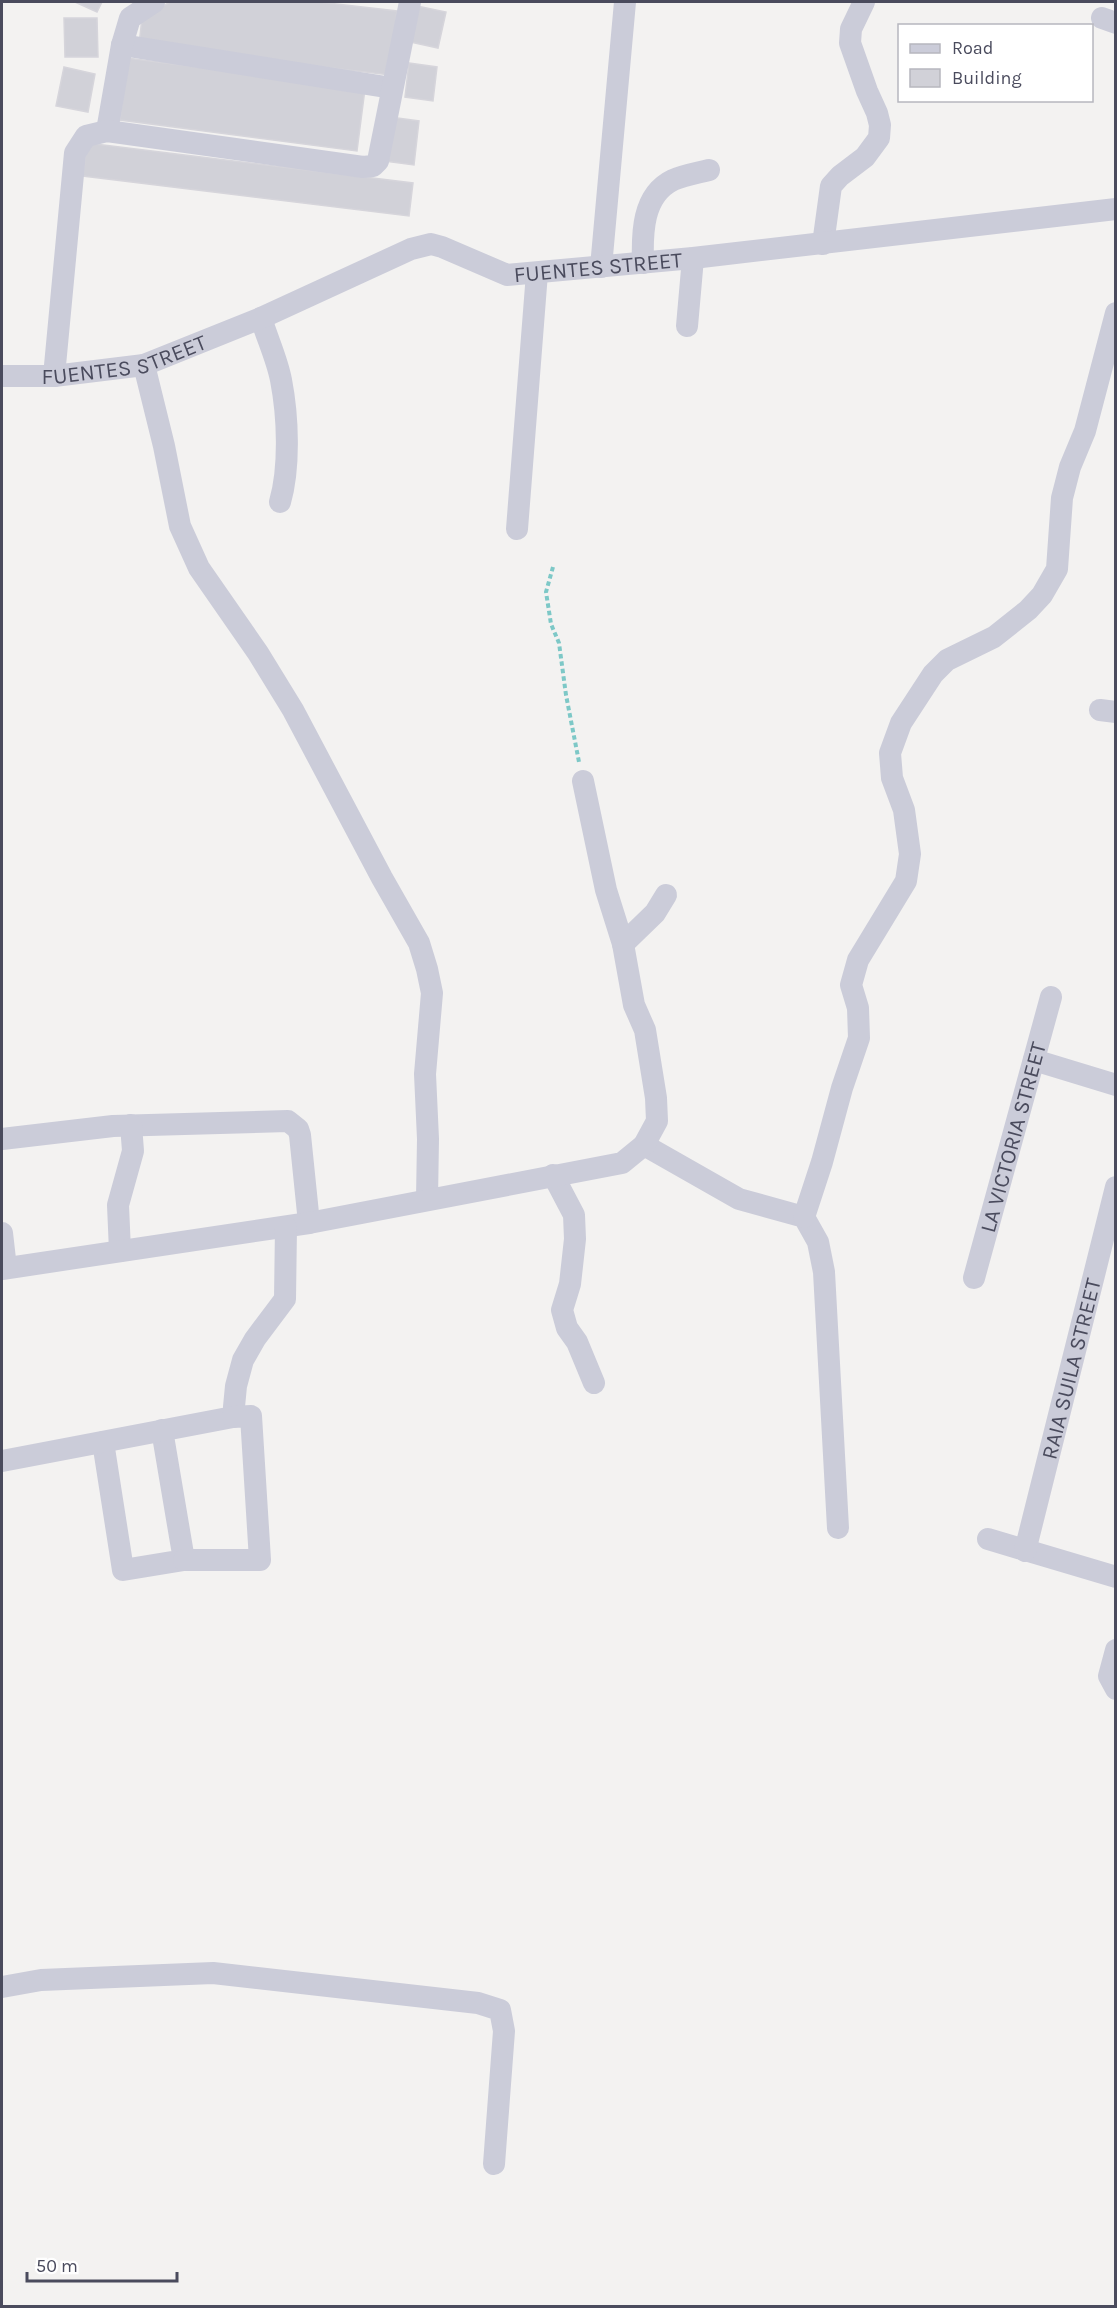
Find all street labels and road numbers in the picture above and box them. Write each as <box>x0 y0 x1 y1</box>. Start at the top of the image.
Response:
street label: FUENTES STREET <box>513 247 683 288</box>
street label: FUENTES STREET <box>42 329 210 390</box>
street label: LA VICTORIA STREET <box>975 1039 1052 1236</box>
street label: RAIA SUILA STREET <box>1036 1276 1107 1462</box>

